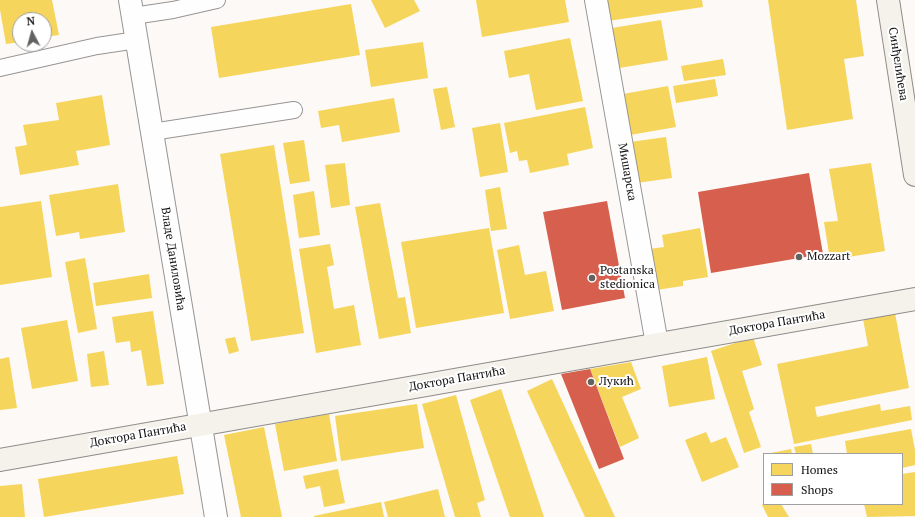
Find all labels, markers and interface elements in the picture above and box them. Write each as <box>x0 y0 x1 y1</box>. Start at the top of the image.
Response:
north arrow <box>12 12 52 52</box>
text: N <box>26 14 36 28</box>
street label: Синђелићева <box>885 26 911 102</box>
street label: Мишарска <box>615 142 639 202</box>
street label: Владе Даниловића <box>158 206 188 312</box>
place label: Mozzart <box>807 250 850 264</box>
marker: Mozzart <box>794 252 804 262</box>
place label: Postanska stedionica <box>600 264 655 292</box>
marker: Postanska stedionica <box>587 273 597 283</box>
street label: Доктора Пантића <box>728 307 826 339</box>
street label: Доктора Пантића <box>408 363 506 395</box>
place label: Лукић <box>599 375 634 389</box>
marker: Лукић <box>586 377 596 387</box>
street label: Доктора Пантића <box>89 419 187 451</box>
legend <box>763 453 903 505</box>
text: Homes <box>801 462 838 477</box>
text: Shops <box>801 482 833 497</box>

